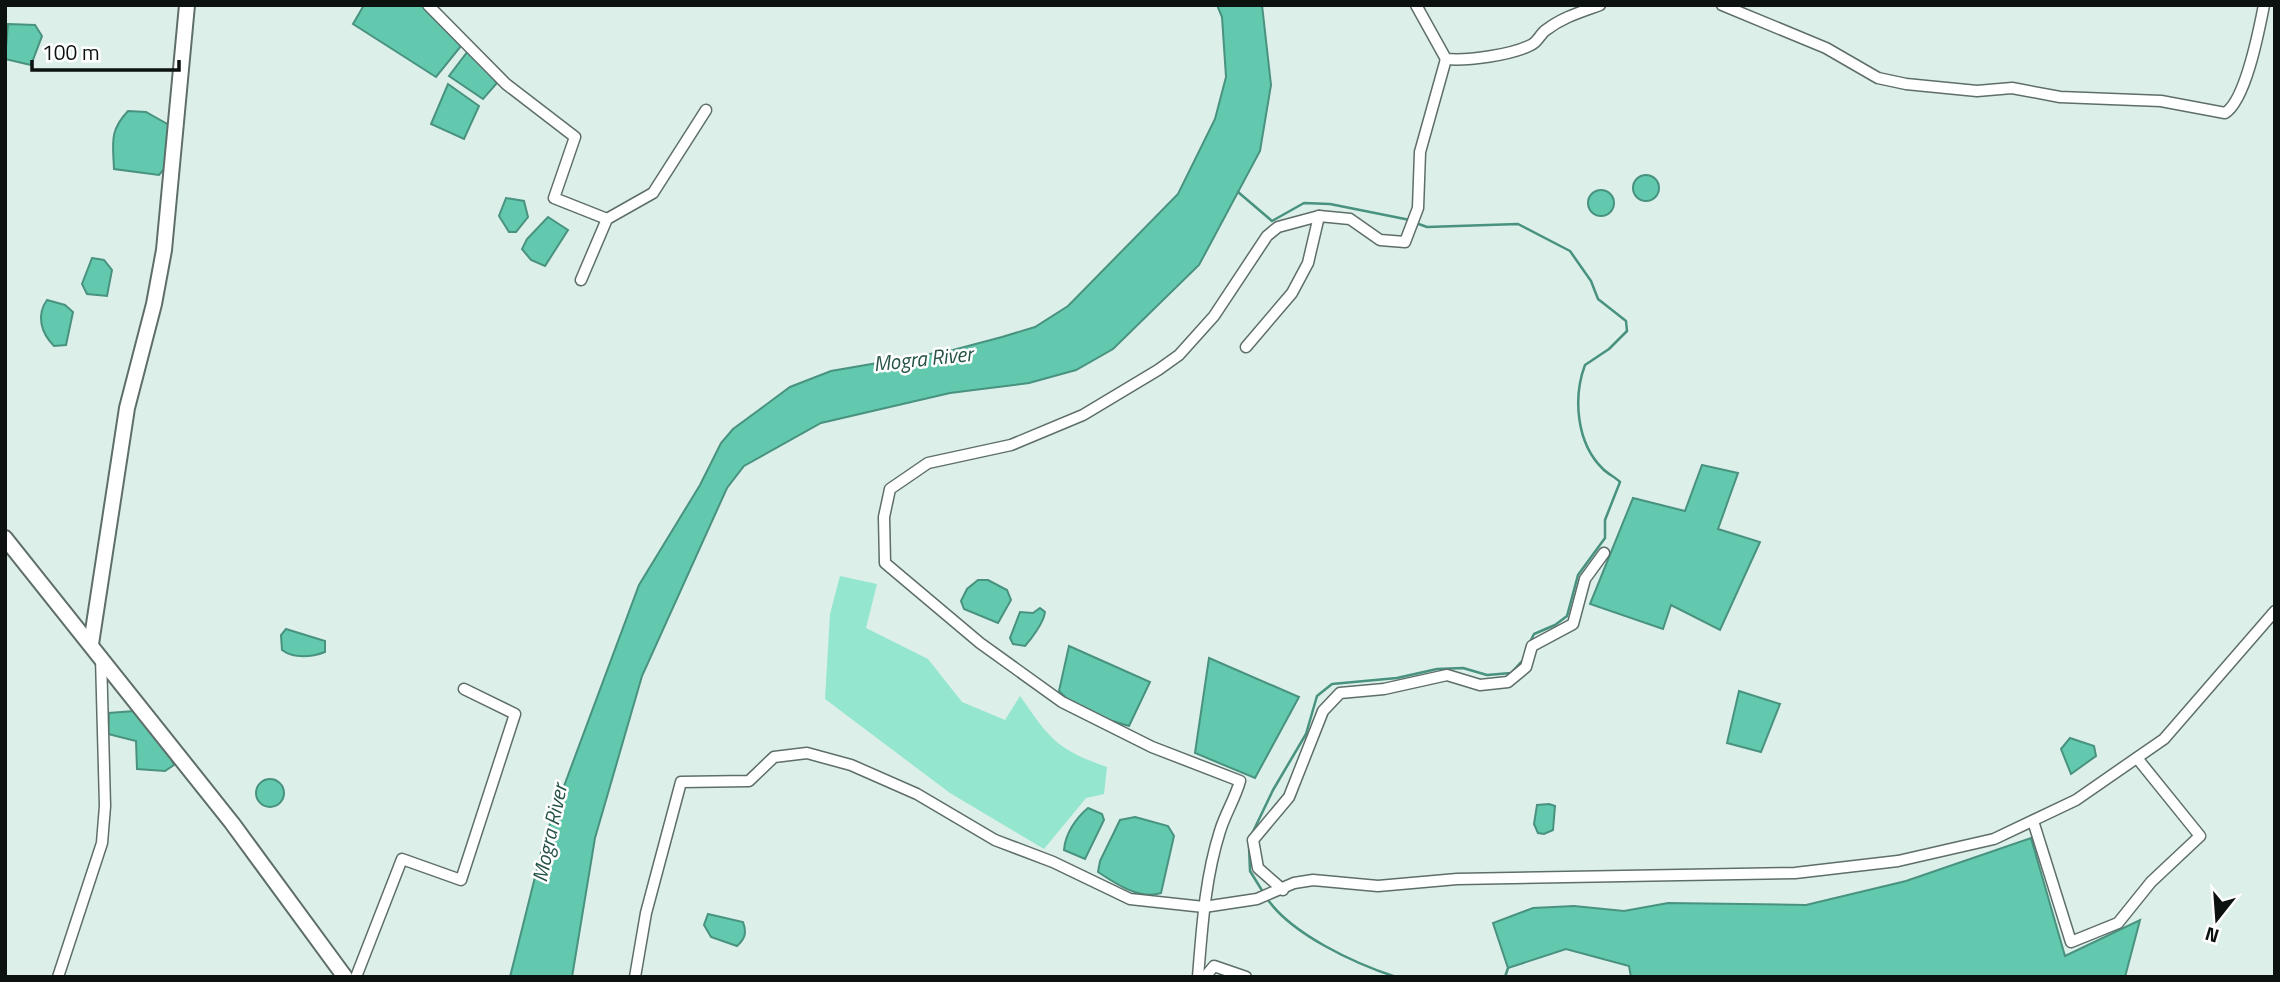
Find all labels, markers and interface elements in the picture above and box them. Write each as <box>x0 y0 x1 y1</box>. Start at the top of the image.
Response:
scale bar <box>32 28 178 72</box>
text: 100 m <box>42 36 99 68</box>
water label: Mogra River <box>872 337 977 379</box>
water label: Mogra River <box>523 778 576 885</box>
north arrow <box>2182 884 2252 954</box>
text: N <box>2201 920 2222 952</box>

